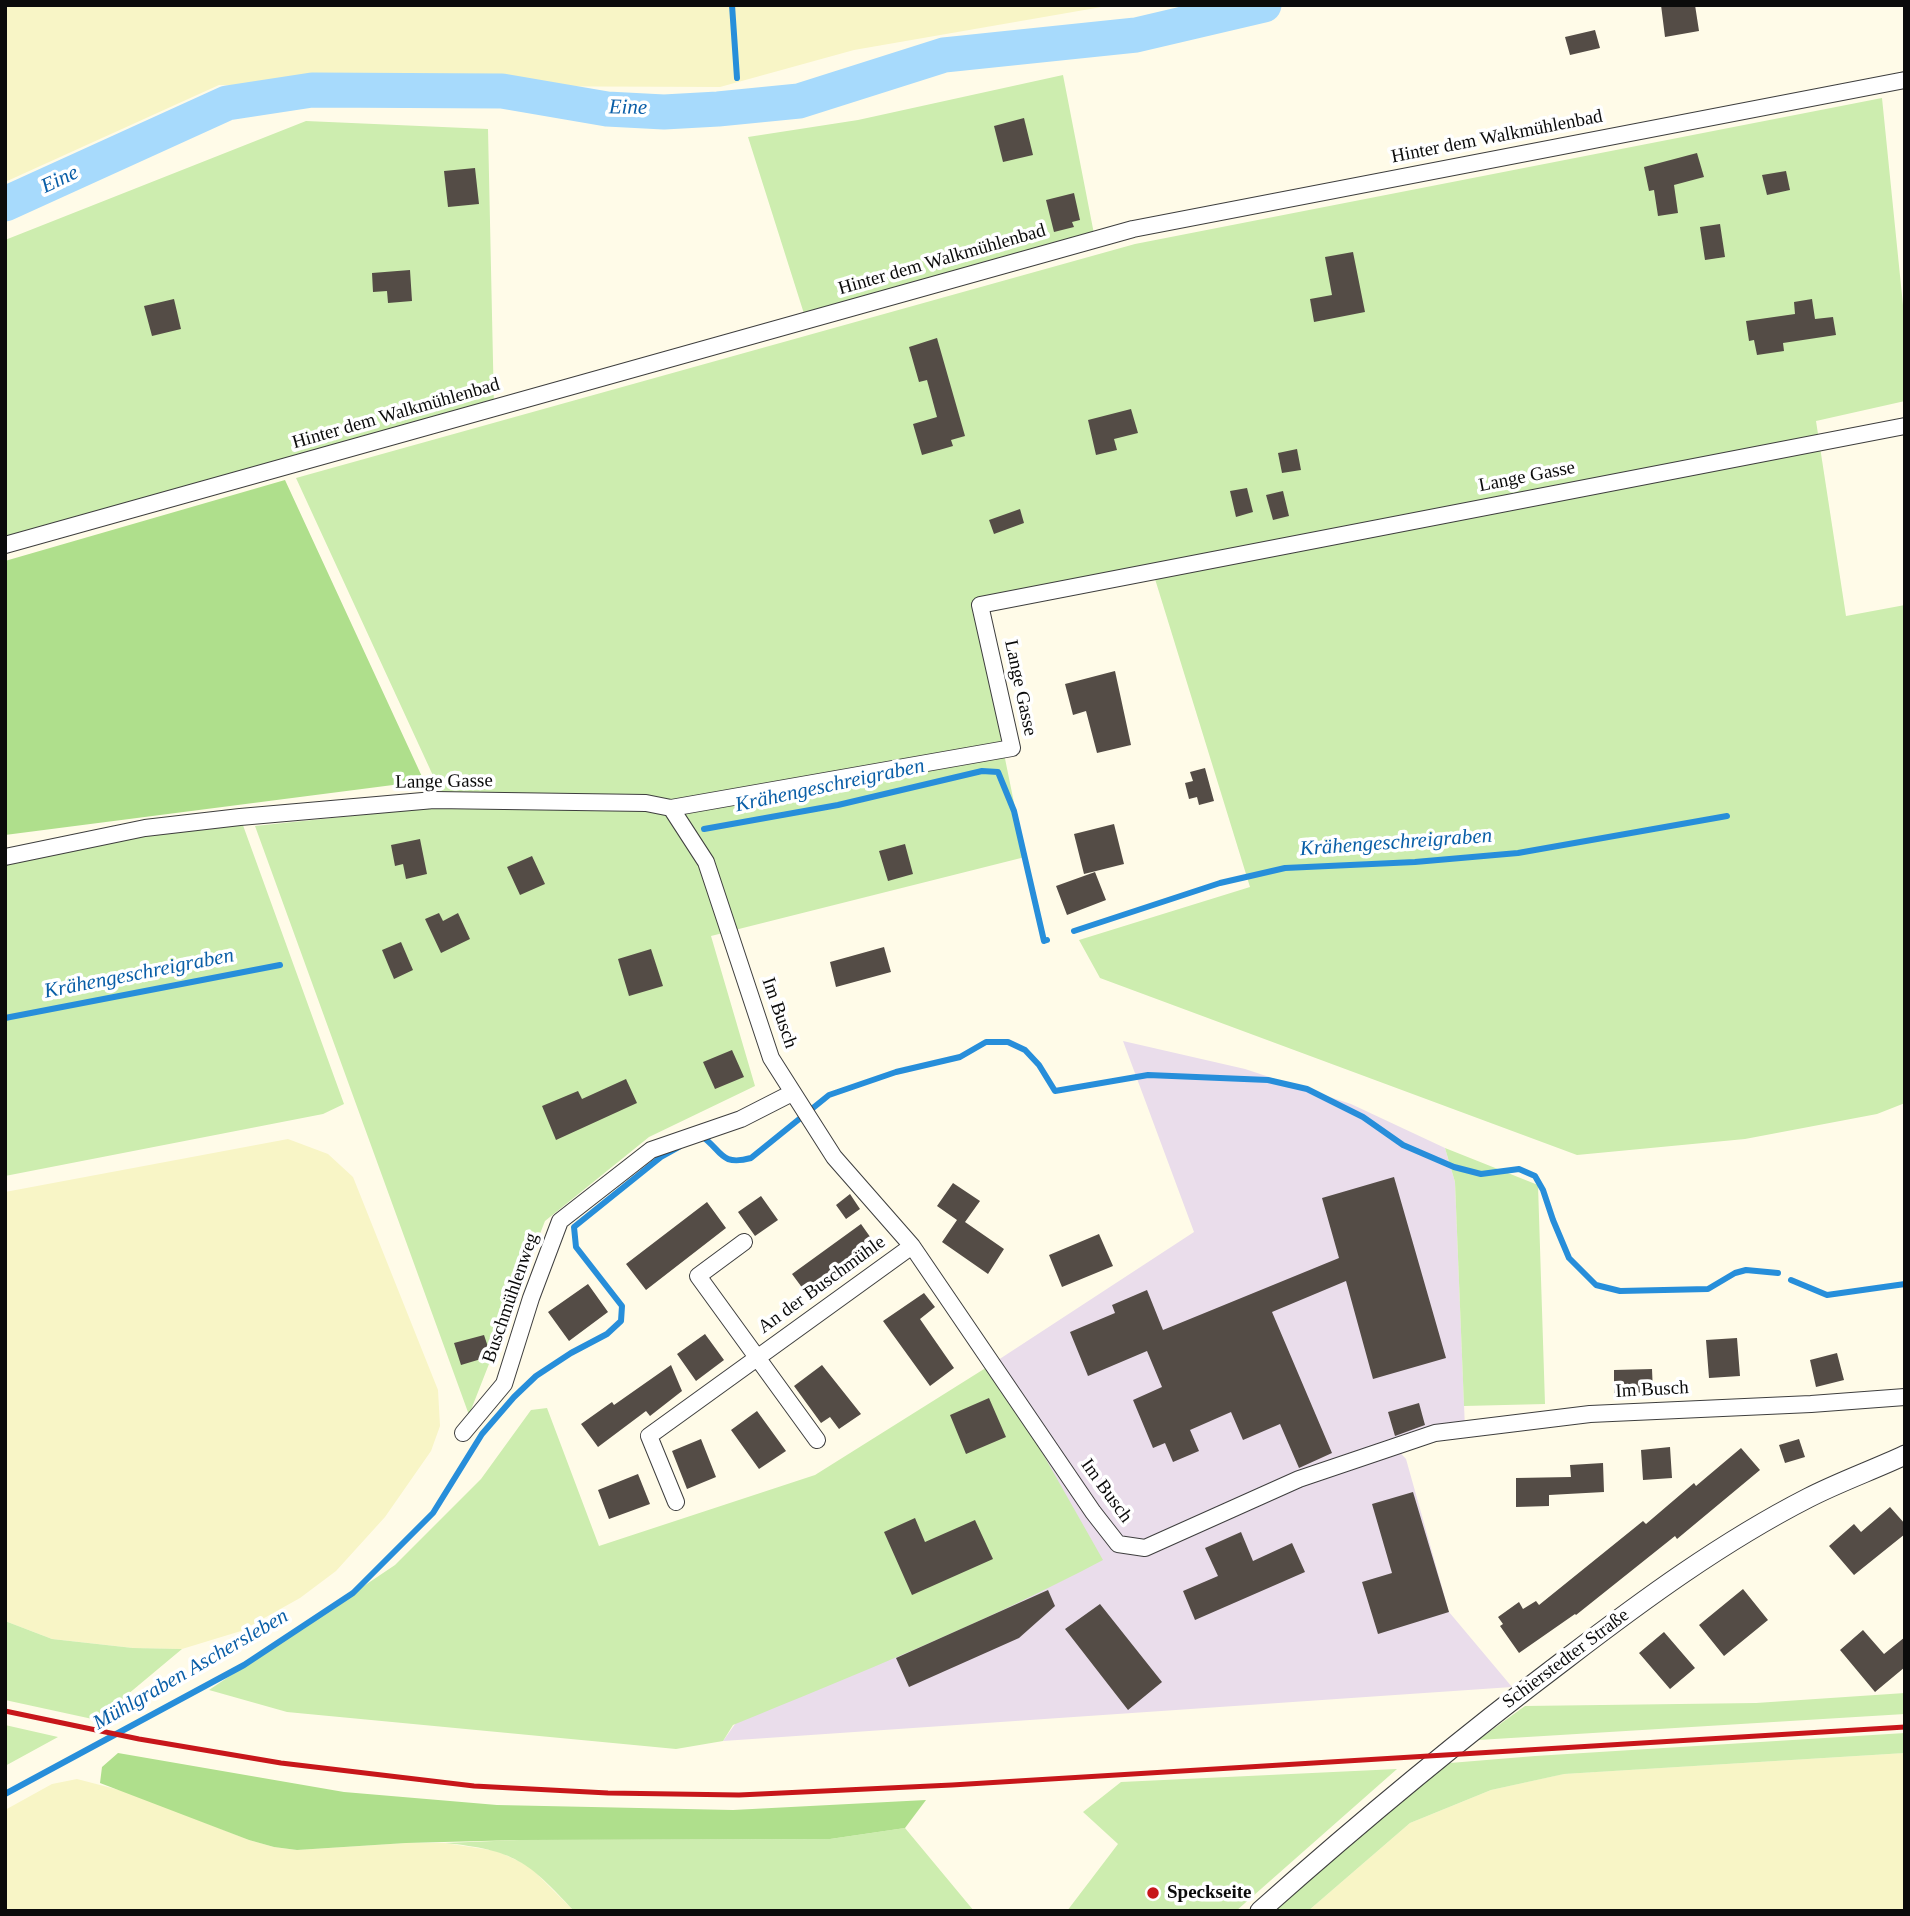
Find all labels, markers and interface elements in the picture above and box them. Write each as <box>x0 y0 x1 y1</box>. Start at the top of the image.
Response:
water label: Eine <box>609 95 647 121</box>
street label: Hinter dem Walkmühlenbad <box>1389 105 1605 169</box>
water label: Eine <box>37 160 83 200</box>
street label: Hinter dem Walkmühlenbad <box>836 219 1048 301</box>
street label: Hinter dem Walkmühlenbad <box>290 373 502 455</box>
street label: Lange Gasse <box>1477 456 1577 498</box>
street label: Lange Gasse <box>999 638 1041 738</box>
water label: Krähengeschreigraben <box>733 754 927 818</box>
street label: Lange Gasse <box>395 770 493 794</box>
water label: Krähengeschreigraben <box>1299 824 1493 862</box>
water label: Krähengeschreigraben <box>42 943 236 1005</box>
street label: Im Busch <box>756 975 802 1051</box>
street label: Buschmühlenweg <box>478 1230 544 1366</box>
street label: An der Buschmühle <box>754 1231 890 1339</box>
street label: Im Busch <box>1615 1377 1689 1403</box>
street label: Im Busch <box>1075 1455 1137 1527</box>
water label: Mühlgraben Aschersleben <box>89 1604 293 1736</box>
street label: Schierstedter Straße <box>1498 1604 1634 1714</box>
place label: Speckseite <box>1167 1882 1251 1904</box>
marker: Speckseite <box>1145 1885 1161 1901</box>

